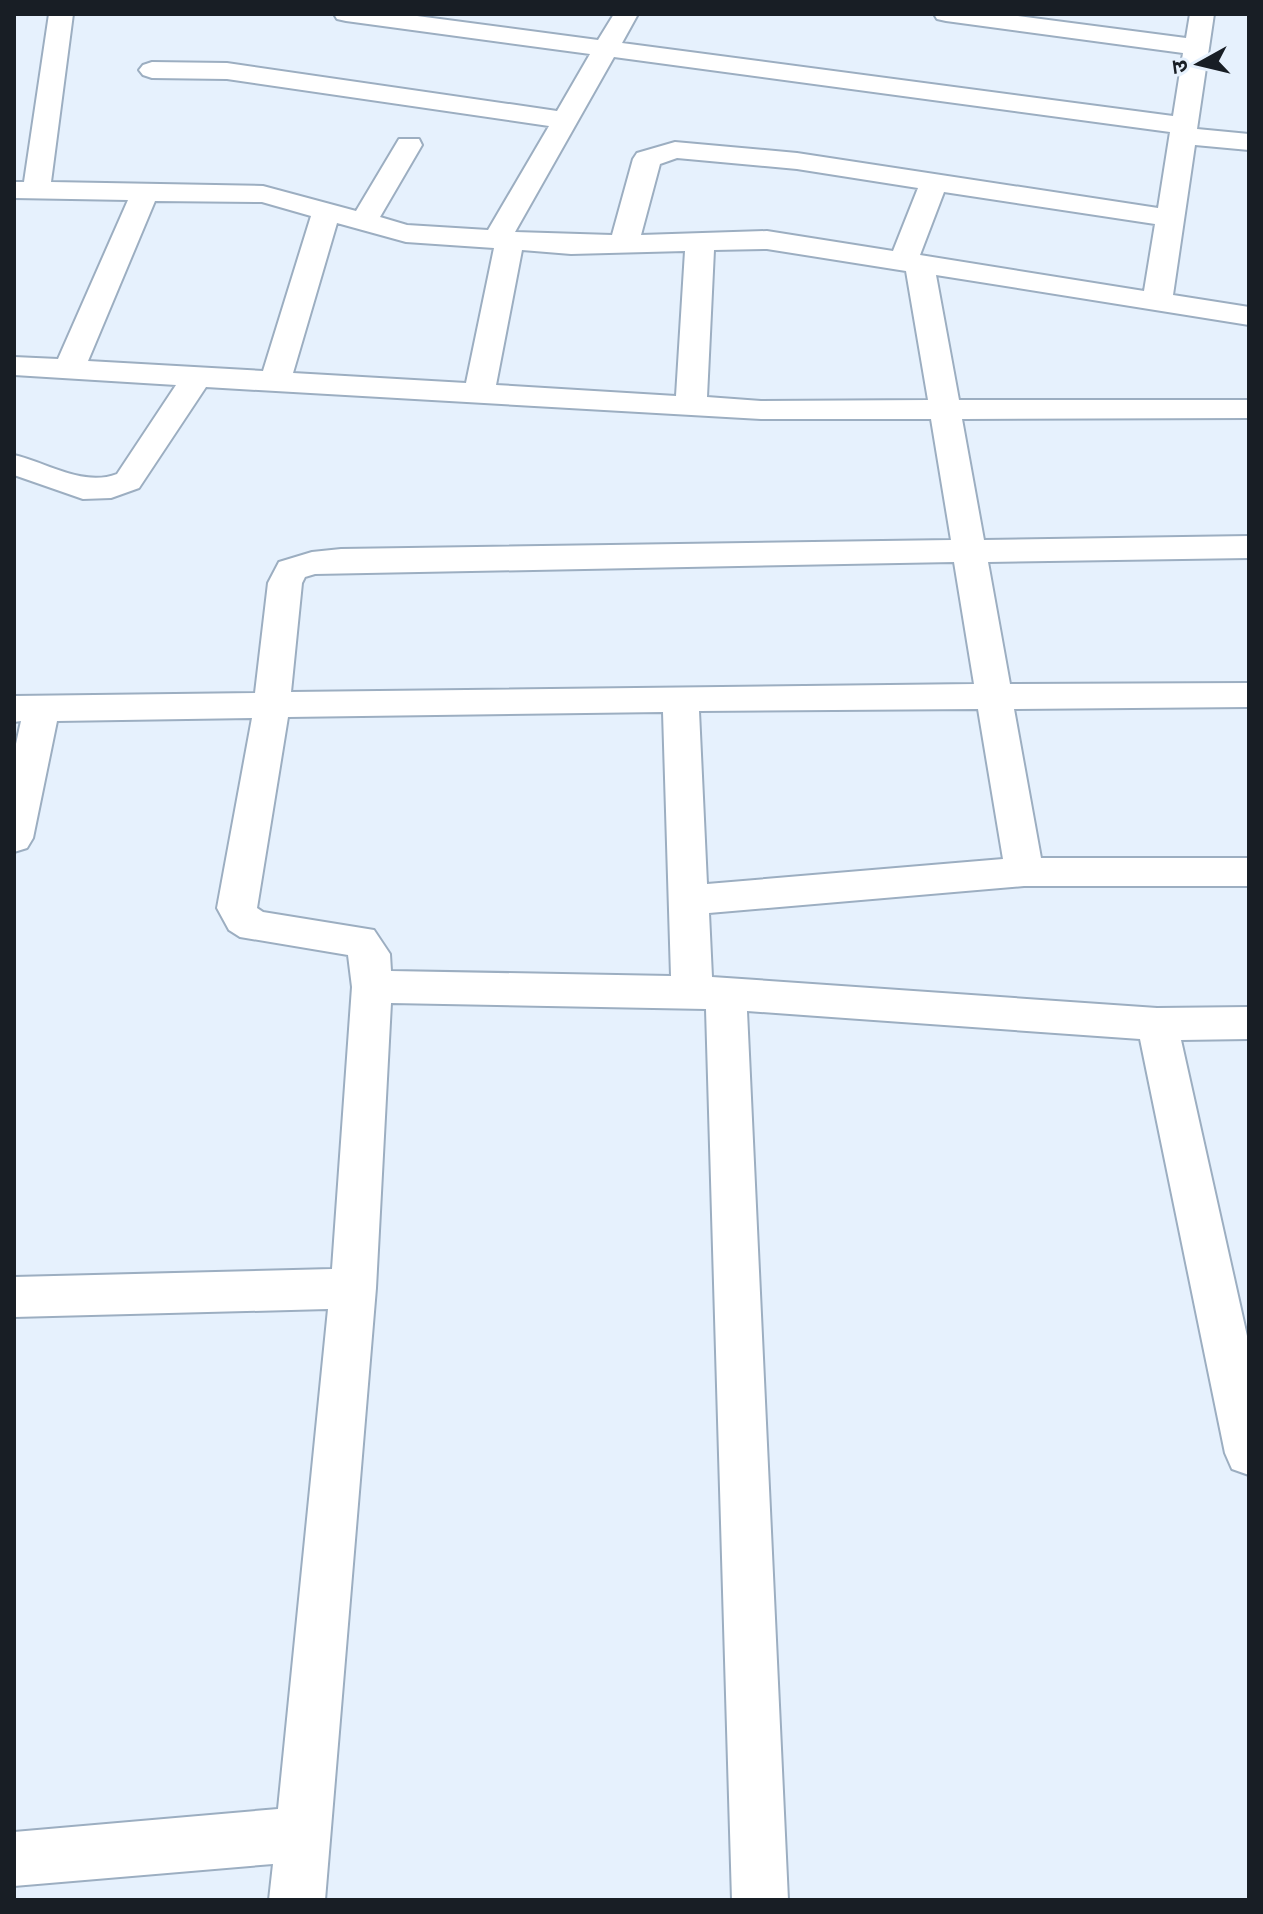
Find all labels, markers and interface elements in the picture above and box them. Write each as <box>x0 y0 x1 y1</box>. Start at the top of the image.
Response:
north arrow <box>1159 24 1239 104</box>
text: उ <box>1161 57 1197 76</box>

